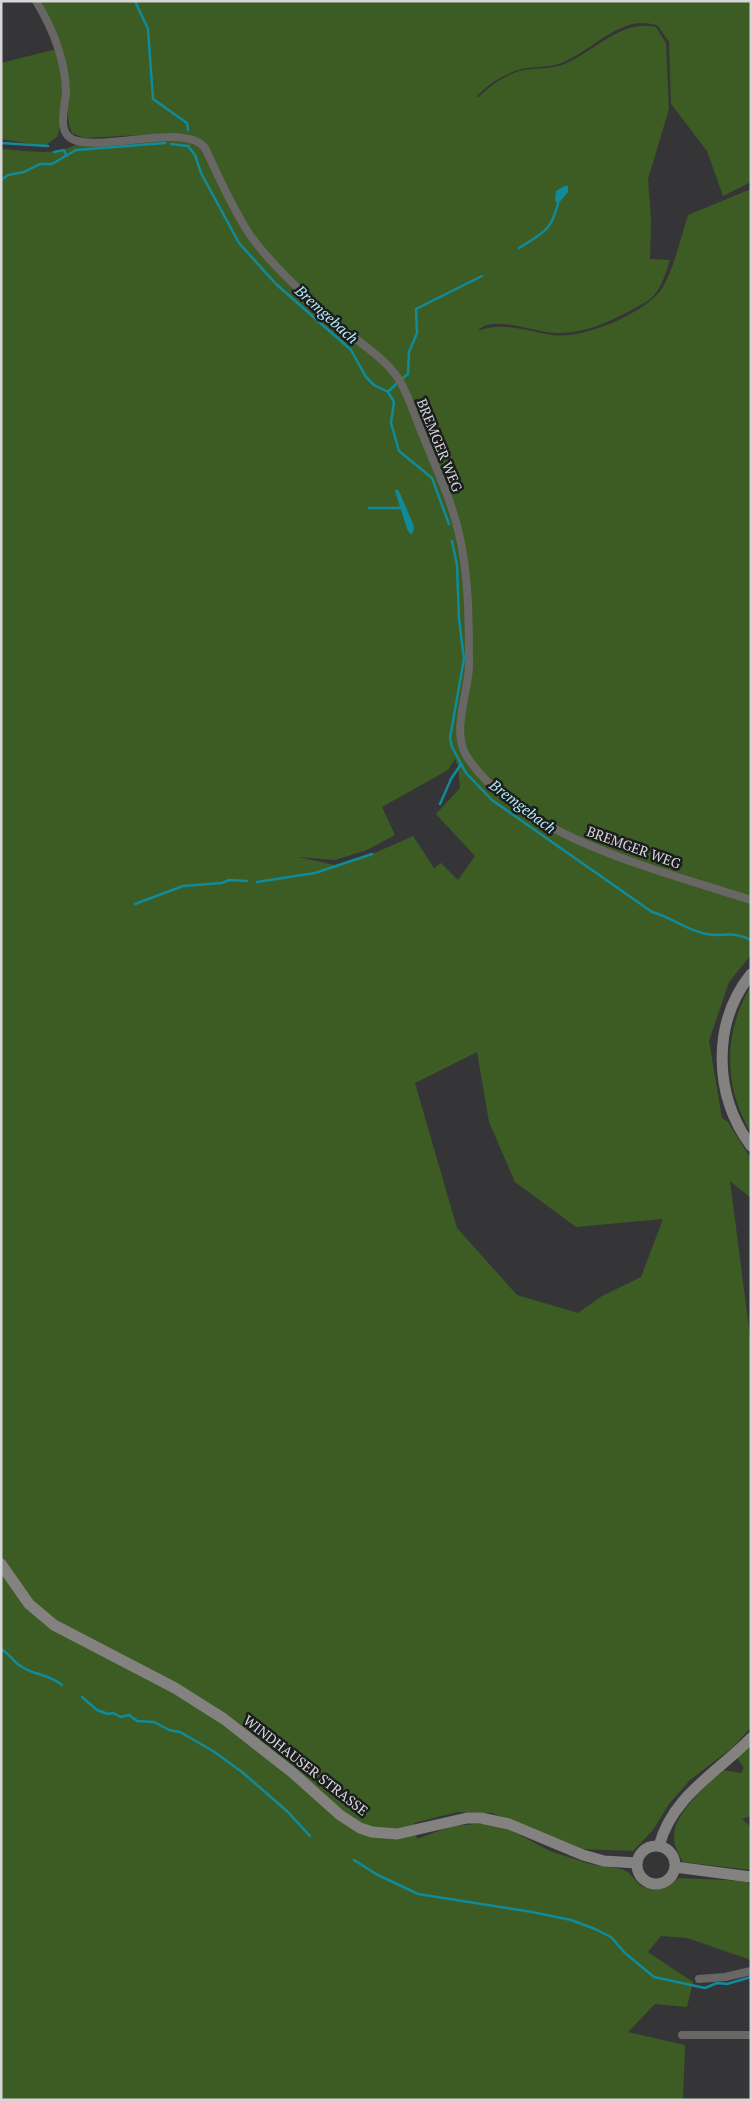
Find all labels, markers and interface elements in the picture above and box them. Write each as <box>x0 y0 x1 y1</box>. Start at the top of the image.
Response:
water label: Bremgebach <box>290 280 363 348</box>
street label: BREMGER WEG <box>413 396 467 495</box>
water label: Bremgebach <box>485 774 560 838</box>
street label: BREMGER WEG <box>584 821 684 873</box>
street label: WINDHAUSER STRASSE <box>240 1710 372 1820</box>

